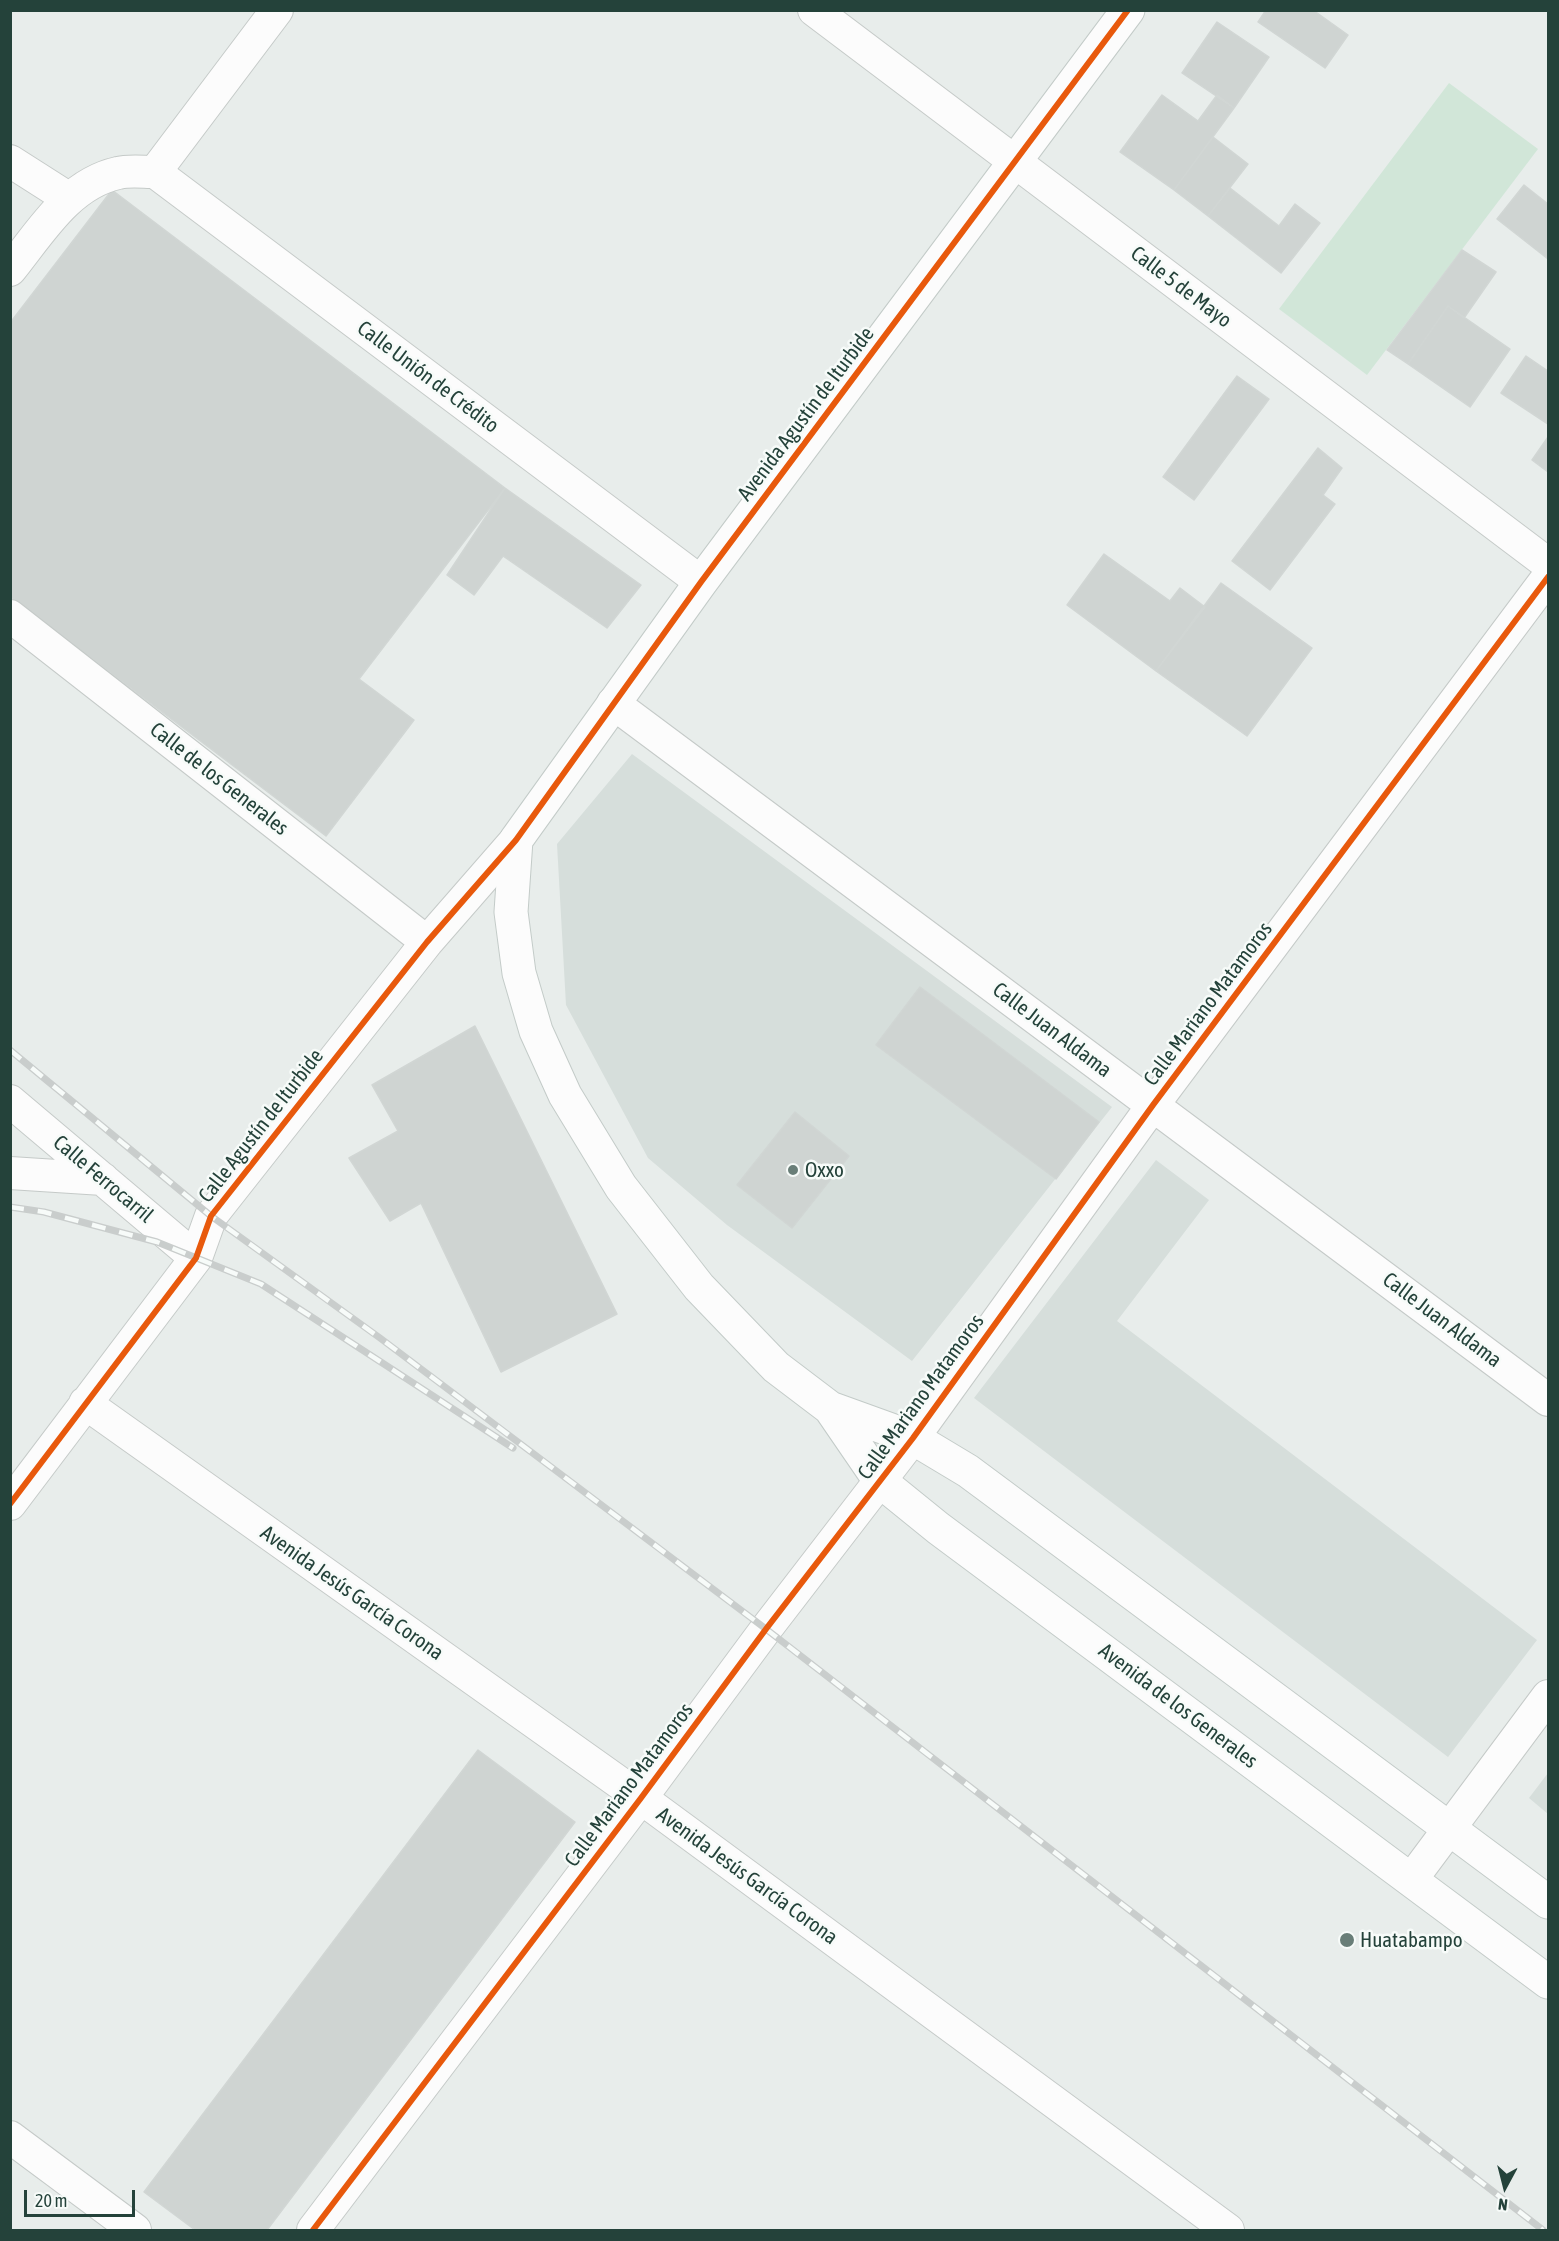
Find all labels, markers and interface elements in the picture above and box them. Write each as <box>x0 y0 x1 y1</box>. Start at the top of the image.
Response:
street label: Calle 5 de Mayo <box>1126 241 1236 333</box>
street label: Calle Unión de Crédito <box>352 316 504 438</box>
street label: Avenida Agustín de Iturbide <box>732 322 880 506</box>
street label: Calle de los Generales <box>145 717 293 841</box>
street label: Calle Mariano Matamoros <box>1138 917 1278 1091</box>
street label: Calle Juan Aldama <box>988 977 1116 1083</box>
street label: Calle Agustín de Iturbide <box>193 1044 329 1208</box>
street label: Calle Ferrocarril <box>48 1130 158 1228</box>
place label: Oxxo <box>805 1157 844 1183</box>
marker: Oxxo <box>786 1163 800 1177</box>
street label: Calle Juan Aldama <box>1378 1267 1506 1373</box>
street label: Calle Mariano Matamoros <box>853 1309 989 1485</box>
street label: Avenida Jesús García Corona <box>256 1520 448 1666</box>
street label: Avenida de los Generales <box>1094 1638 1262 1774</box>
street label: Calle Mariano Matamoros <box>559 1698 699 1872</box>
street label: Avenida Jesús García Corona <box>652 1802 842 1950</box>
place label: Huatabampo <box>1360 1927 1463 1953</box>
marker: Huatabampo <box>1338 1931 1356 1949</box>
north arrow <box>1475 2157 1535 2217</box>
scale bar <box>27 2178 138 2216</box>
text: 20 m <box>35 2190 67 2211</box>
text: N <box>1497 2195 1509 2214</box>

